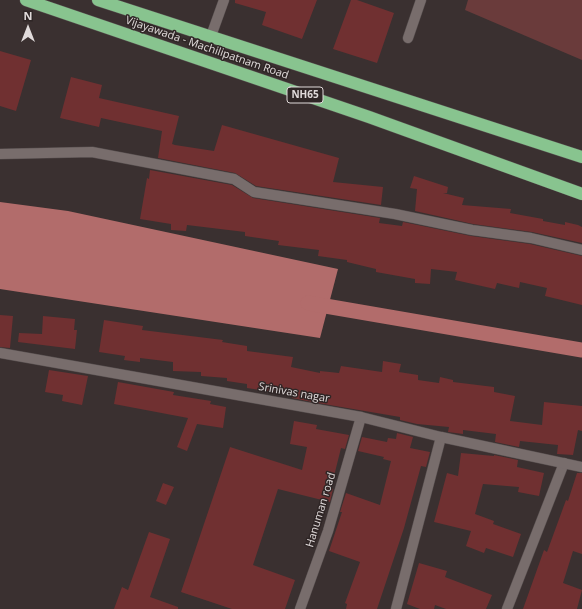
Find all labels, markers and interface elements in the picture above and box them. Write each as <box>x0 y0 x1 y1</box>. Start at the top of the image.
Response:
north arrow <box>8 8 48 48</box>
text: N <box>24 8 32 23</box>
street label: Vijayawada - Machilipatnam Road <box>124 14 290 82</box>
road number: NH65 <box>287 87 323 103</box>
street label: Srinivas nagar <box>257 380 331 406</box>
street label: Hanuman road <box>303 471 339 549</box>

